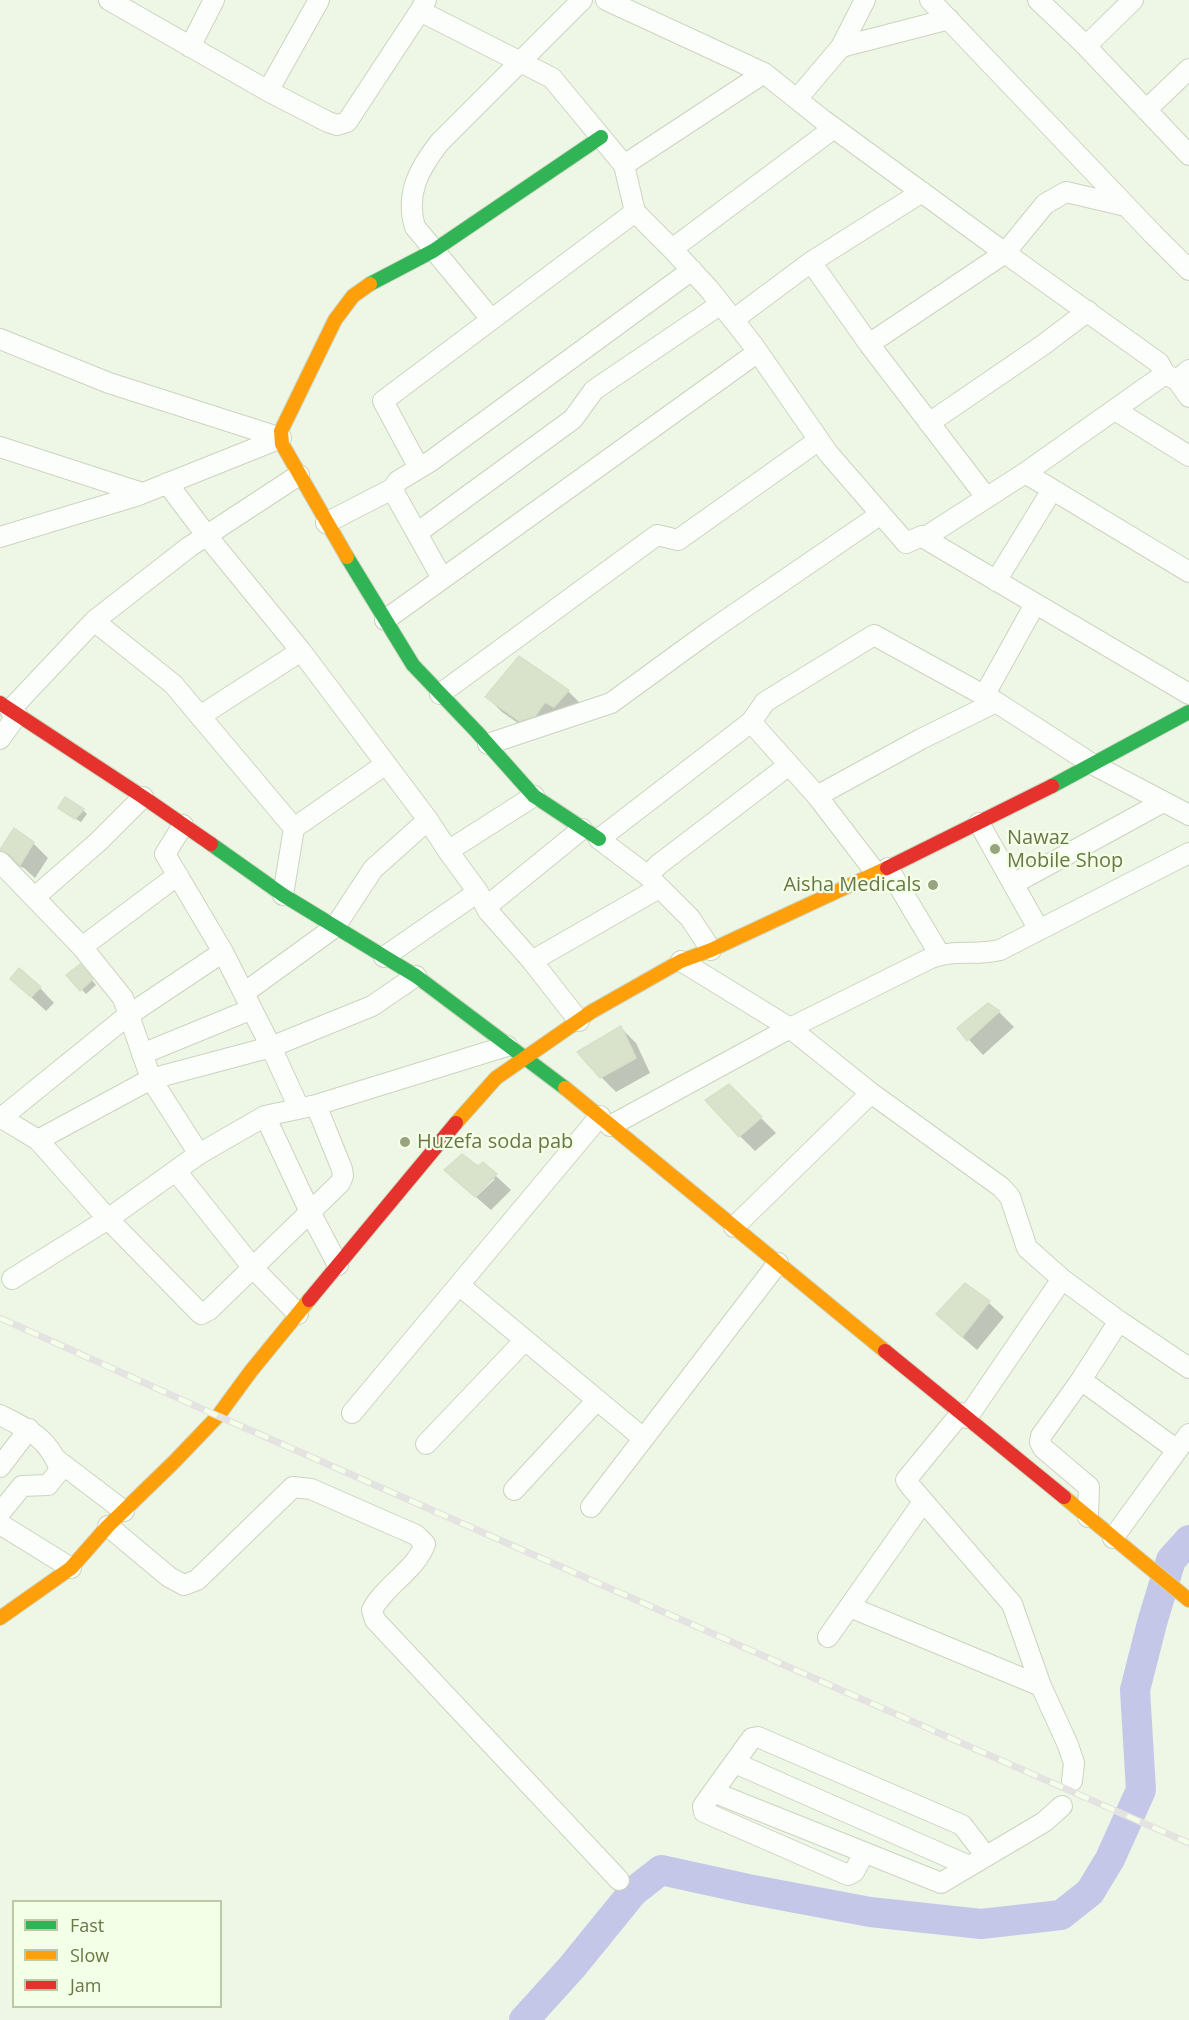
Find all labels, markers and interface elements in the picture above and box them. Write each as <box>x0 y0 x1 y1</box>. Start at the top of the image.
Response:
place label: Nawaz Mobile Shop <box>1007 826 1123 873</box>
marker: Nawaz Mobile Shop <box>988 842 1002 856</box>
place label: Aisha Medicals <box>783 873 921 897</box>
marker: Aisha Medicals <box>926 878 940 892</box>
place label: Huzefa soda pab <box>417 1130 573 1154</box>
marker: Huzefa soda pab <box>398 1135 412 1149</box>
legend <box>12 1900 222 2008</box>
text: Fast <box>70 1913 104 1937</box>
text: Slow <box>70 1943 109 1967</box>
text: Jam <box>70 1973 102 1997</box>

